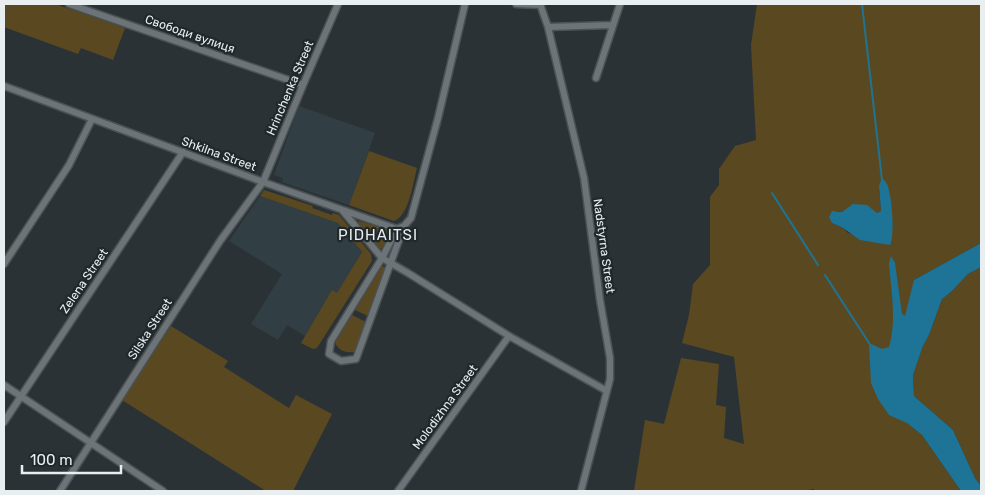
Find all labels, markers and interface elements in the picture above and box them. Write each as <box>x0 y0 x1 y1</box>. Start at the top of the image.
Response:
street label: Свободи вулиця <box>143 12 237 56</box>
street label: Hrinchenka Street <box>264 38 316 137</box>
street label: Shkilna Street <box>180 134 258 174</box>
street label: Nadstyrna Street <box>590 198 618 295</box>
district label: PIDHAITSI <box>338 226 418 244</box>
street label: Zelena Street <box>57 246 111 316</box>
street label: Silska Street <box>125 296 175 362</box>
street label: Molodizhna Street <box>410 362 481 452</box>
scale bar <box>22 442 121 474</box>
text: 100 m <box>30 451 72 469</box>

